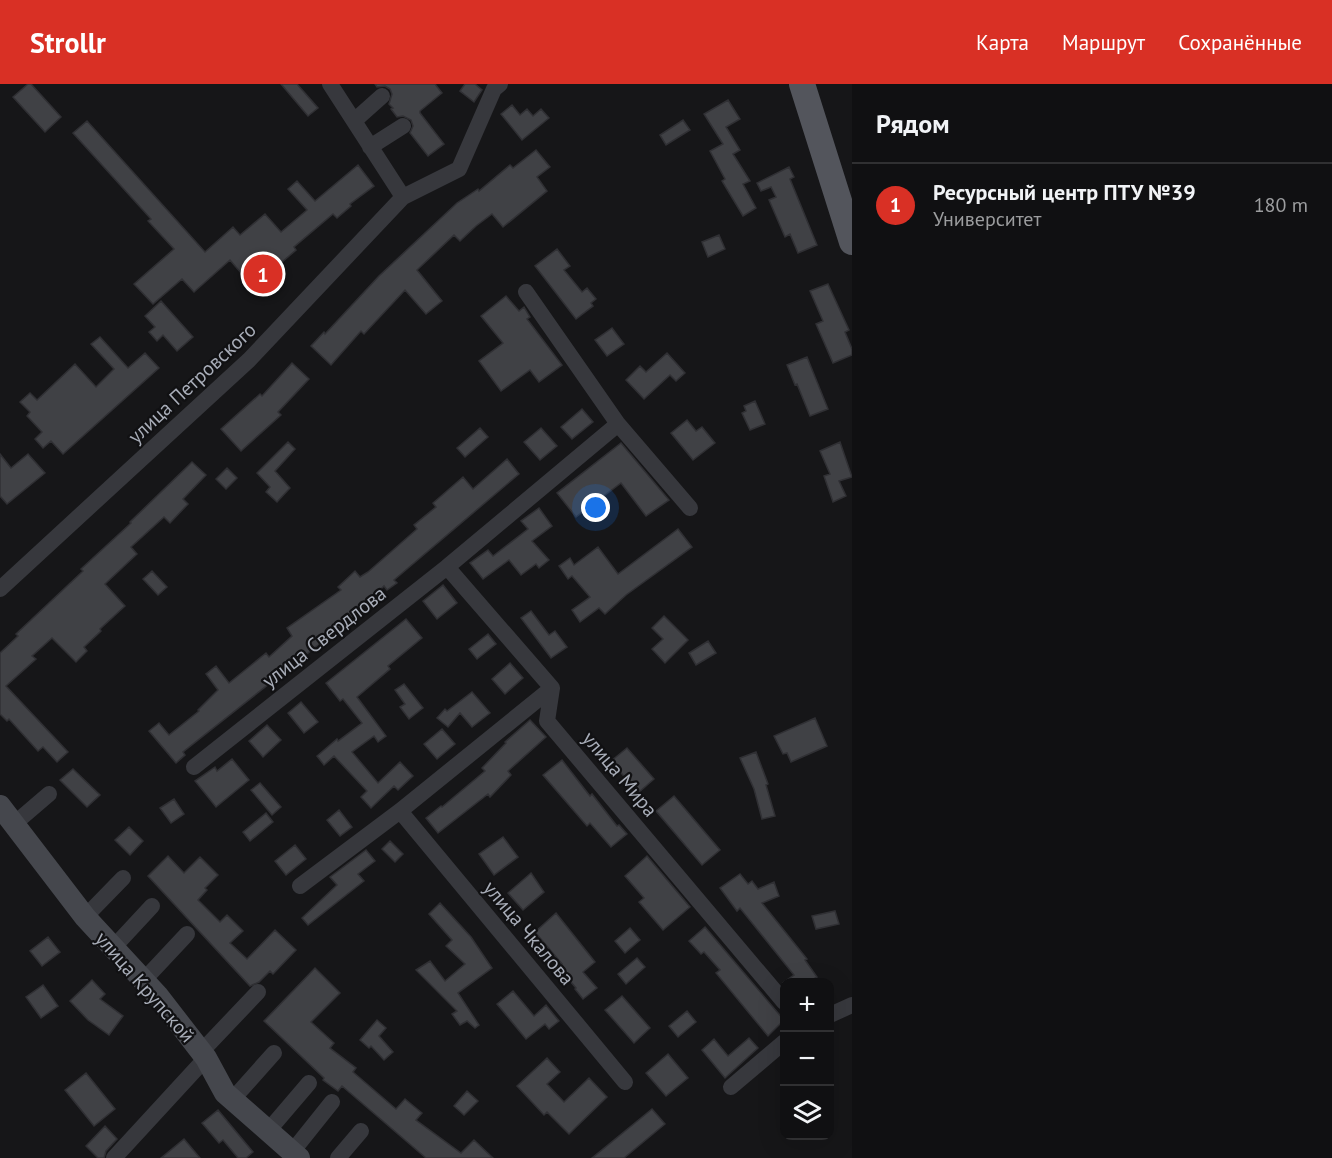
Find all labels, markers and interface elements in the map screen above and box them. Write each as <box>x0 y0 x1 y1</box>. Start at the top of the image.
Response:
text: Strollr <box>30 24 106 61</box>
text: Карта <box>976 29 1029 56</box>
text: Маршрут <box>1062 29 1145 56</box>
text: Сохранённые <box>1178 29 1302 56</box>
text: Рядом <box>876 107 950 140</box>
text: Ресурсный центр ПТУ №39 <box>933 178 1196 206</box>
text: 1 <box>890 192 901 218</box>
text: 180 m <box>1254 192 1308 218</box>
text: Университет <box>933 206 1041 232</box>
pin: 1 <box>244 252 282 297</box>
street label: улица Петровского <box>122 317 262 449</box>
your location <box>581 493 610 522</box>
street label: улица Свердлова <box>257 580 391 694</box>
street label: улица Мира <box>577 726 663 822</box>
street label: улица Чкалова <box>478 875 580 991</box>
street label: улица Крупской <box>90 926 200 1048</box>
map controls <box>780 978 834 1140</box>
button: + <box>780 978 834 1032</box>
button: − <box>780 1032 834 1086</box>
button: layers <box>780 1086 834 1140</box>

